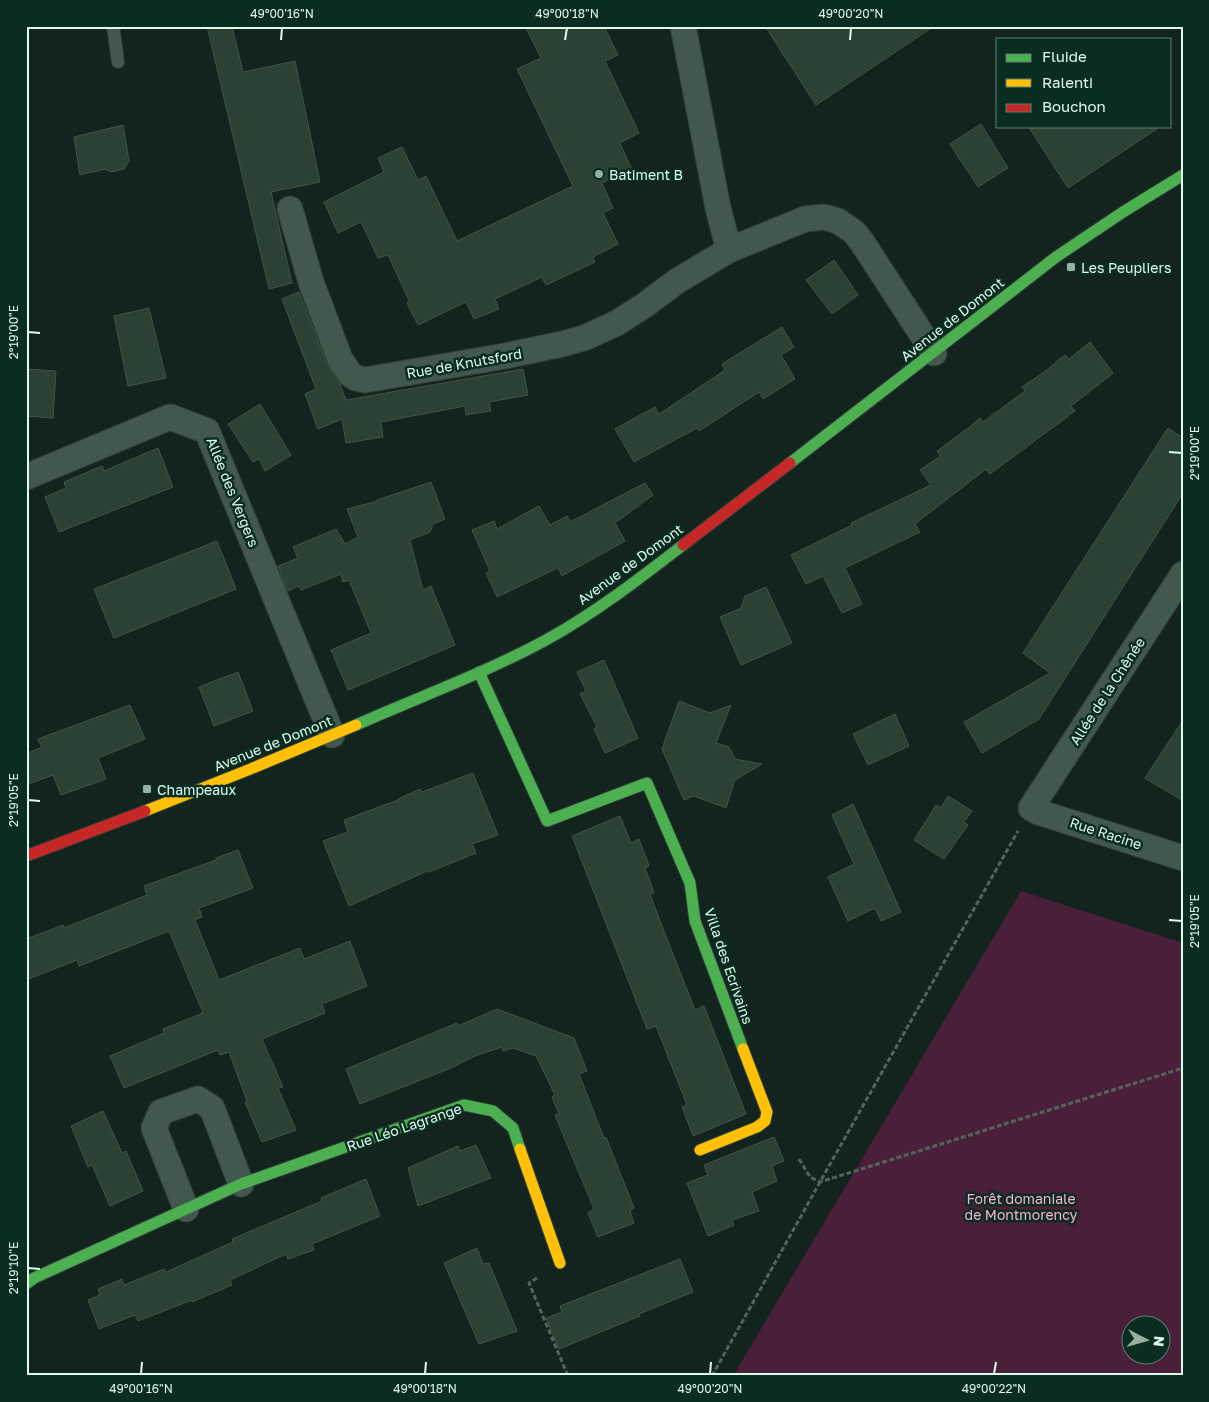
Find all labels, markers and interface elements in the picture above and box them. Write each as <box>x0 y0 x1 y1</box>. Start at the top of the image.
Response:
text: 49°00'16"N <box>250 6 314 21</box>
text: 49°00'18"N <box>535 6 599 21</box>
text: 49°00'20"N <box>819 6 883 21</box>
legend <box>996 38 1172 128</box>
text: Fluide <box>1042 47 1087 65</box>
text: Ralenti <box>1042 73 1093 91</box>
text: Bouchon <box>1042 97 1106 115</box>
place label: Batiment B <box>609 166 683 183</box>
marker: Batiment B <box>593 168 605 180</box>
place label: Les Peupliers <box>1081 259 1171 276</box>
marker: Les Peupliers <box>1065 261 1077 273</box>
street label: Avenue de Domont <box>897 273 1007 365</box>
text: 2°19'00"E <box>6 305 21 359</box>
street label: Rue de Knutsford <box>405 345 523 381</box>
text: 2°19'00"E <box>1187 426 1202 480</box>
street label: Allée des Vergers <box>203 435 263 549</box>
street label: Avenue de Domont <box>574 520 686 608</box>
street label: Allée de la Chênée <box>1066 634 1148 748</box>
street label: Avenue de Domont <box>211 711 335 775</box>
text: 2°19'05"E <box>6 773 21 827</box>
place label: Champeaux <box>157 781 237 798</box>
marker: Champeaux <box>141 783 153 795</box>
street label: Rue Racine <box>1068 813 1144 853</box>
text: 2°19'05"E <box>1187 894 1202 948</box>
street label: Villa des Ecrivains <box>701 906 757 1026</box>
street label: Rue Léo Lagrange <box>344 1099 464 1155</box>
park label: Forêt domaniale de Montmorency <box>965 1190 1078 1223</box>
text: 2°19'10"E <box>6 1242 21 1294</box>
north arrow <box>1122 1314 1172 1364</box>
text: N <box>1150 1335 1168 1348</box>
text: 49°00'16"N <box>109 1381 173 1396</box>
text: 49°00'18"N <box>393 1381 457 1396</box>
text: 49°00'20"N <box>678 1381 742 1396</box>
text: 49°00'22"N <box>962 1381 1026 1396</box>

